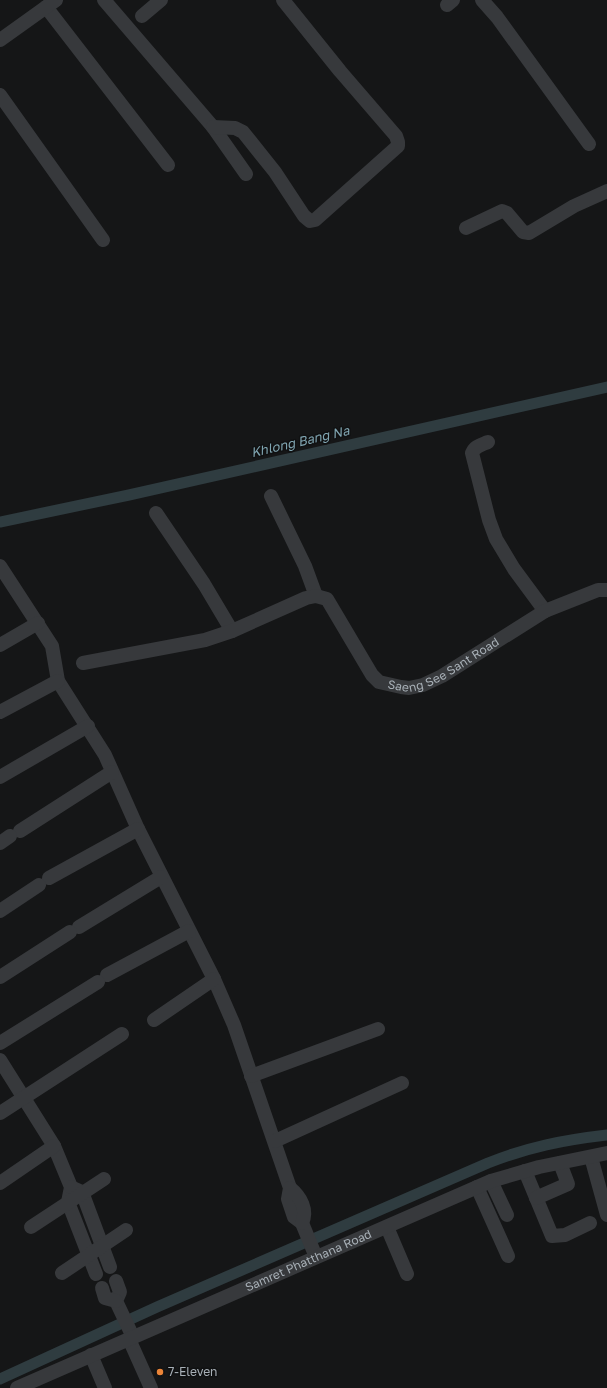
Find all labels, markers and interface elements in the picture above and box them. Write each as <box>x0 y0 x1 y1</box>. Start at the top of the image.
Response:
water label: Khlong Bang Na <box>249 422 351 460</box>
street label: Saeng See Sant Road <box>386 634 502 695</box>
street label: Samret Phatthana Road <box>243 1226 374 1294</box>
place label: 7-Eleven <box>168 1364 218 1379</box>
marker: 7-Eleven <box>155 1367 165 1377</box>

